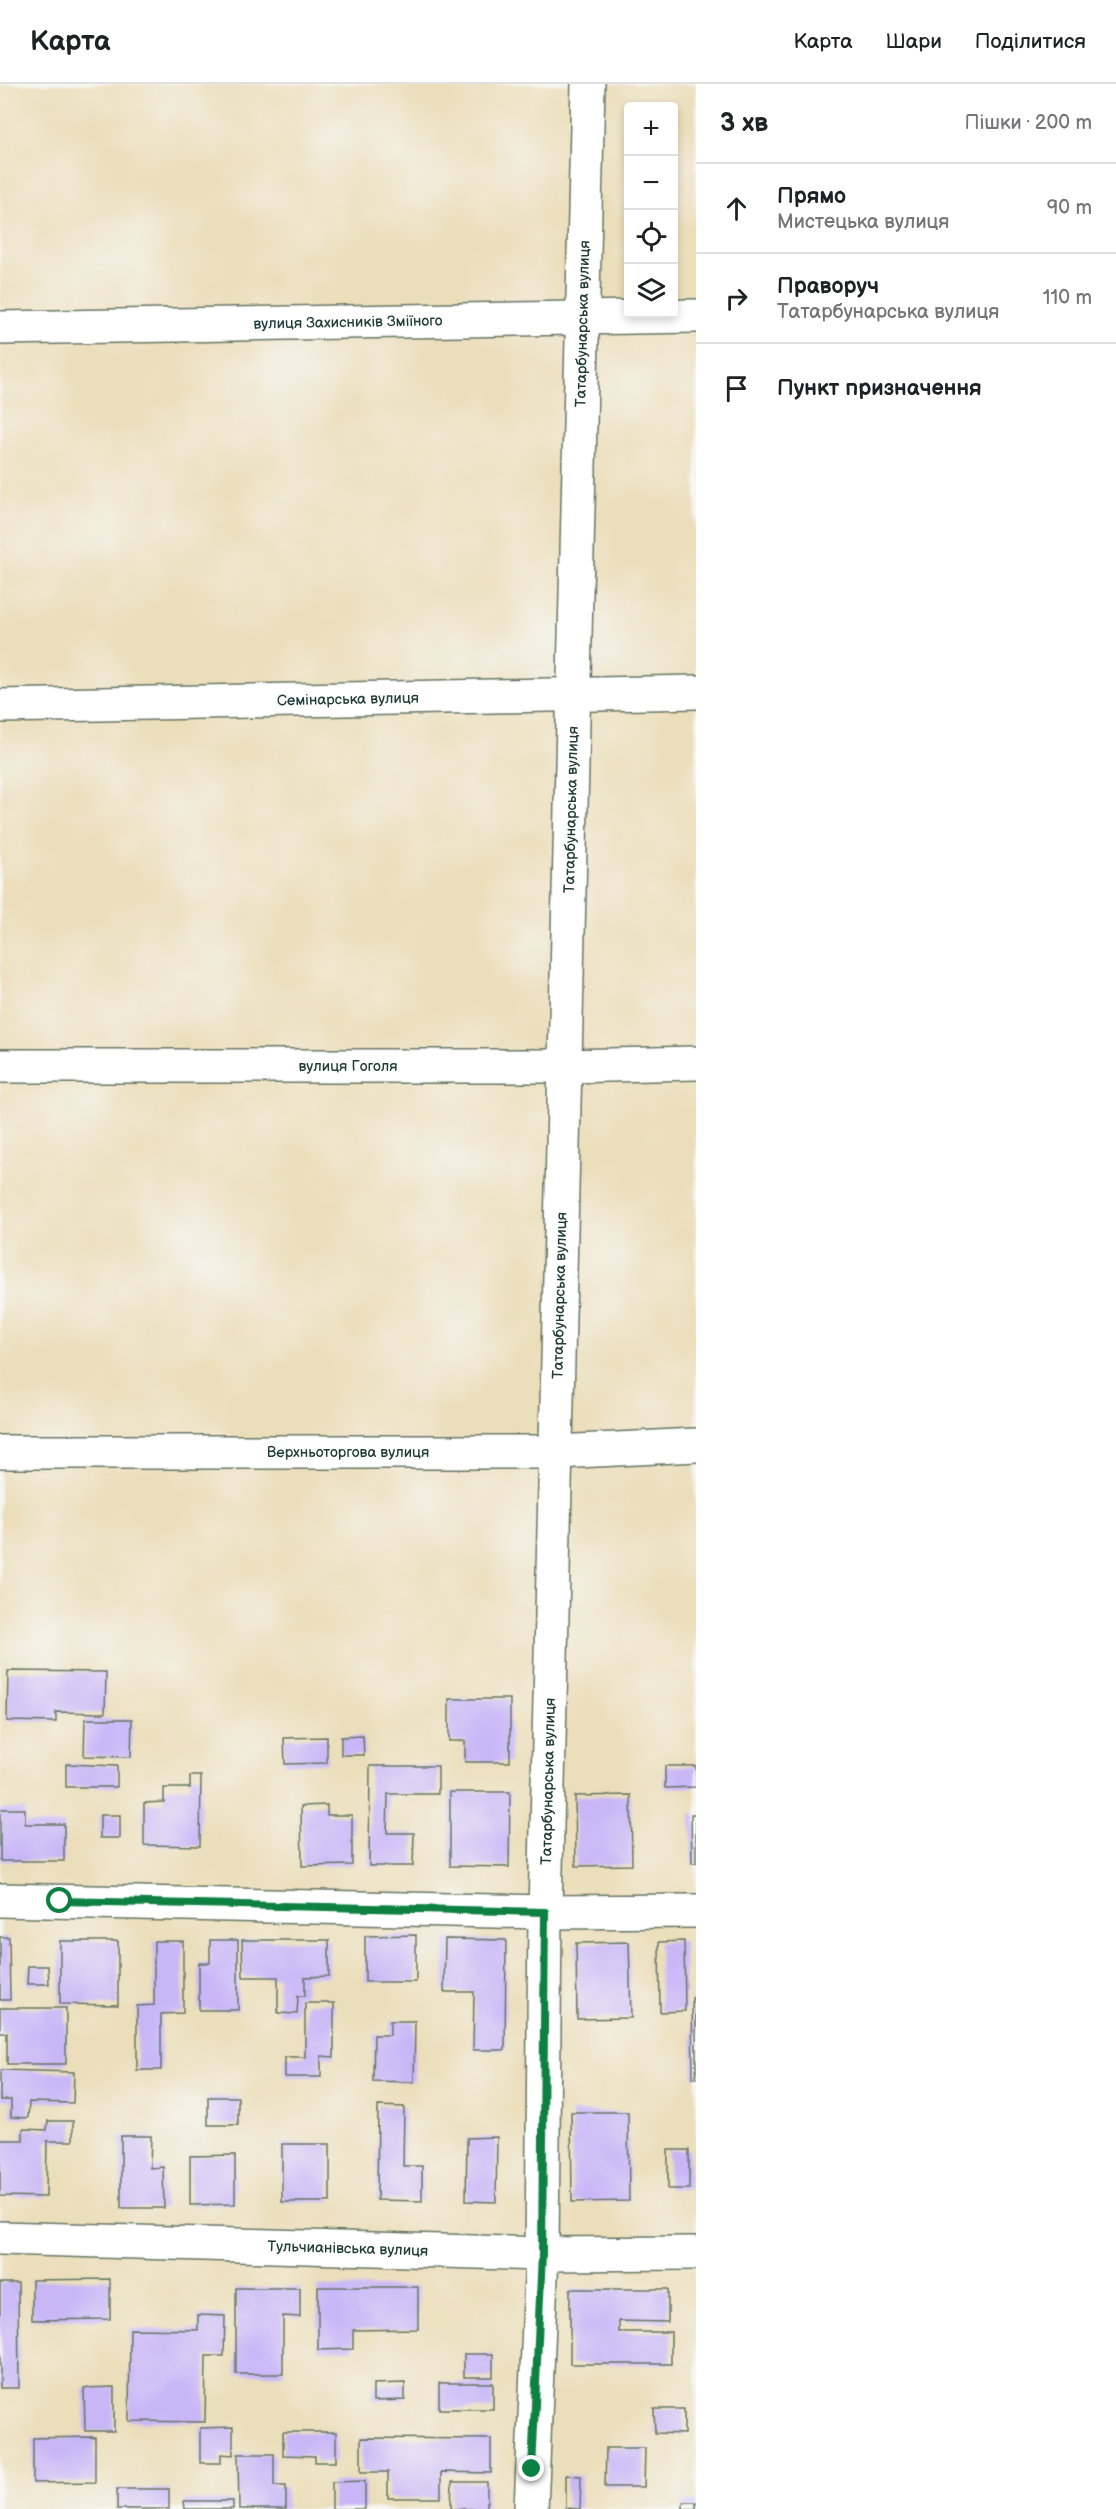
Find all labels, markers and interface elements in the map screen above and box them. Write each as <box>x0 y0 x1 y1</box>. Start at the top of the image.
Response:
text: Карта <box>30 25 110 58</box>
text: Карта <box>793 29 853 54</box>
text: Шари <box>886 29 942 54</box>
text: Поділитися <box>975 29 1086 54</box>
map controls <box>624 102 678 318</box>
button: + <box>624 102 678 156</box>
text: 3 хв <box>720 108 768 139</box>
text: Пішки · 200 m <box>965 111 1092 135</box>
button: − <box>624 156 678 210</box>
text: Прямо <box>777 183 846 210</box>
icon: ahead <box>720 192 753 225</box>
text: 90 m <box>1047 196 1092 220</box>
button: locate <box>624 210 678 264</box>
text: Мистецька вулиця <box>777 210 949 234</box>
street label: Татарбунарська вулиця <box>571 240 594 407</box>
button: layers <box>624 264 678 318</box>
text: Праворуч <box>777 273 879 300</box>
icon: right <box>720 282 753 315</box>
text: 110 m <box>1043 286 1092 310</box>
text: Татарбунарська вулиця <box>777 300 999 324</box>
street label: вулиця Захисників Зміїного <box>253 311 443 334</box>
icon: arrive <box>720 372 753 405</box>
text: Пункт призначення <box>777 375 982 402</box>
street label: Семінарська вулиця <box>277 689 419 710</box>
street label: Татарбунарська вулиця <box>560 726 583 893</box>
street label: вулиця Гоголя <box>298 1057 398 1076</box>
street label: Татарбунарська вулиця <box>549 1212 571 1379</box>
street label: Верхньоторгова вулиця <box>267 1443 429 1462</box>
street label: Татарбунарська вулиця <box>537 1698 560 1865</box>
route start <box>46 1887 72 1913</box>
street label: Тульчианівська вулиця <box>267 2237 429 2261</box>
route end <box>518 2455 544 2481</box>

